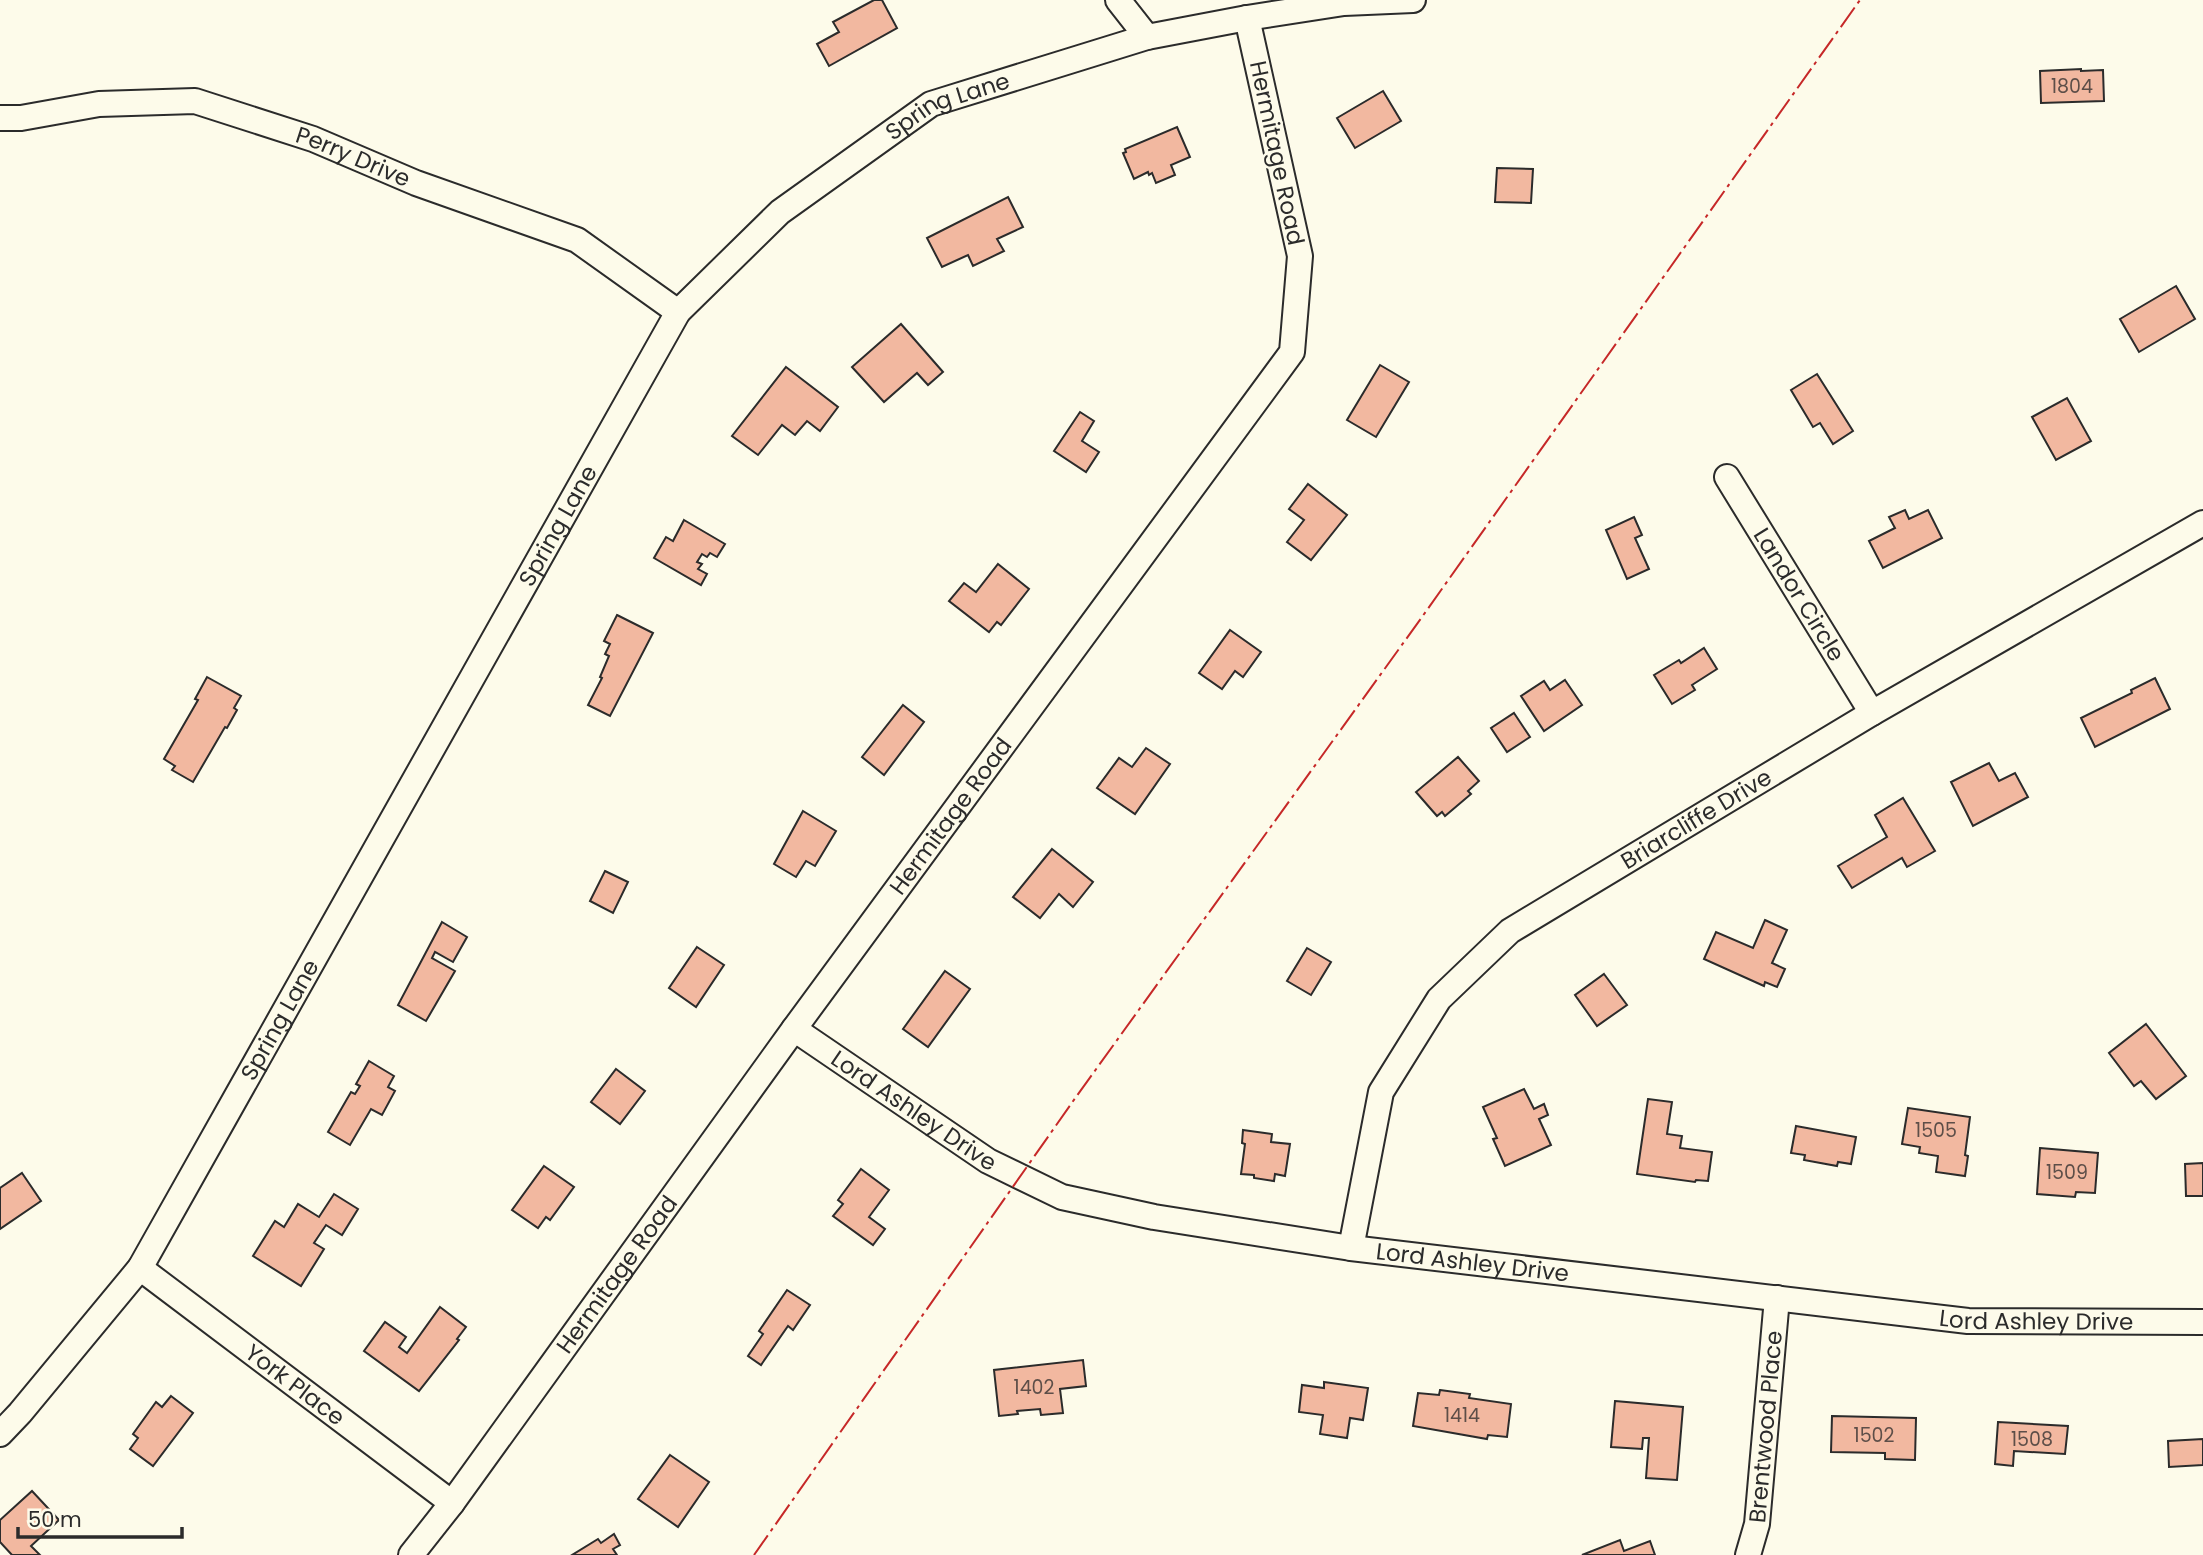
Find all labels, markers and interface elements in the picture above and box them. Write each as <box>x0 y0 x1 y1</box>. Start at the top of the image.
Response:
street label: Hermitage Road <box>1242 58 1312 248</box>
street label: Spring Lane <box>879 65 1014 148</box>
house number: 1804 <box>2051 73 2093 100</box>
street label: Perry Drive <box>292 119 415 195</box>
street label: Spring Lane <box>511 459 605 592</box>
street label: Landor Circle <box>1746 522 1852 667</box>
street label: Hermitage Road <box>882 731 1019 901</box>
street label: Briarcliffe Drive <box>1615 761 1778 877</box>
street label: Spring Lane <box>233 953 327 1086</box>
street label: Lord Ashley Drive <box>825 1043 1002 1179</box>
house number: 1505 <box>1915 1117 1957 1144</box>
house number: 1509 <box>2046 1159 2088 1186</box>
street label: Hermitage Road <box>549 1189 685 1360</box>
street label: Lord Ashley Drive <box>1374 1235 1571 1290</box>
street label: Lord Ashley Drive <box>1938 1302 2133 1338</box>
street label: Brentwood Place <box>1741 1329 1790 1524</box>
street label: York Place <box>238 1337 352 1433</box>
house number: 1402 <box>1014 1374 1055 1401</box>
house number: 1414 <box>1444 1402 1480 1429</box>
house number: 1502 <box>1854 1422 1895 1449</box>
house number: 1508 <box>2011 1426 2053 1453</box>
scale bar <box>18 1496 182 1540</box>
text: 50 m <box>28 1505 82 1534</box>

